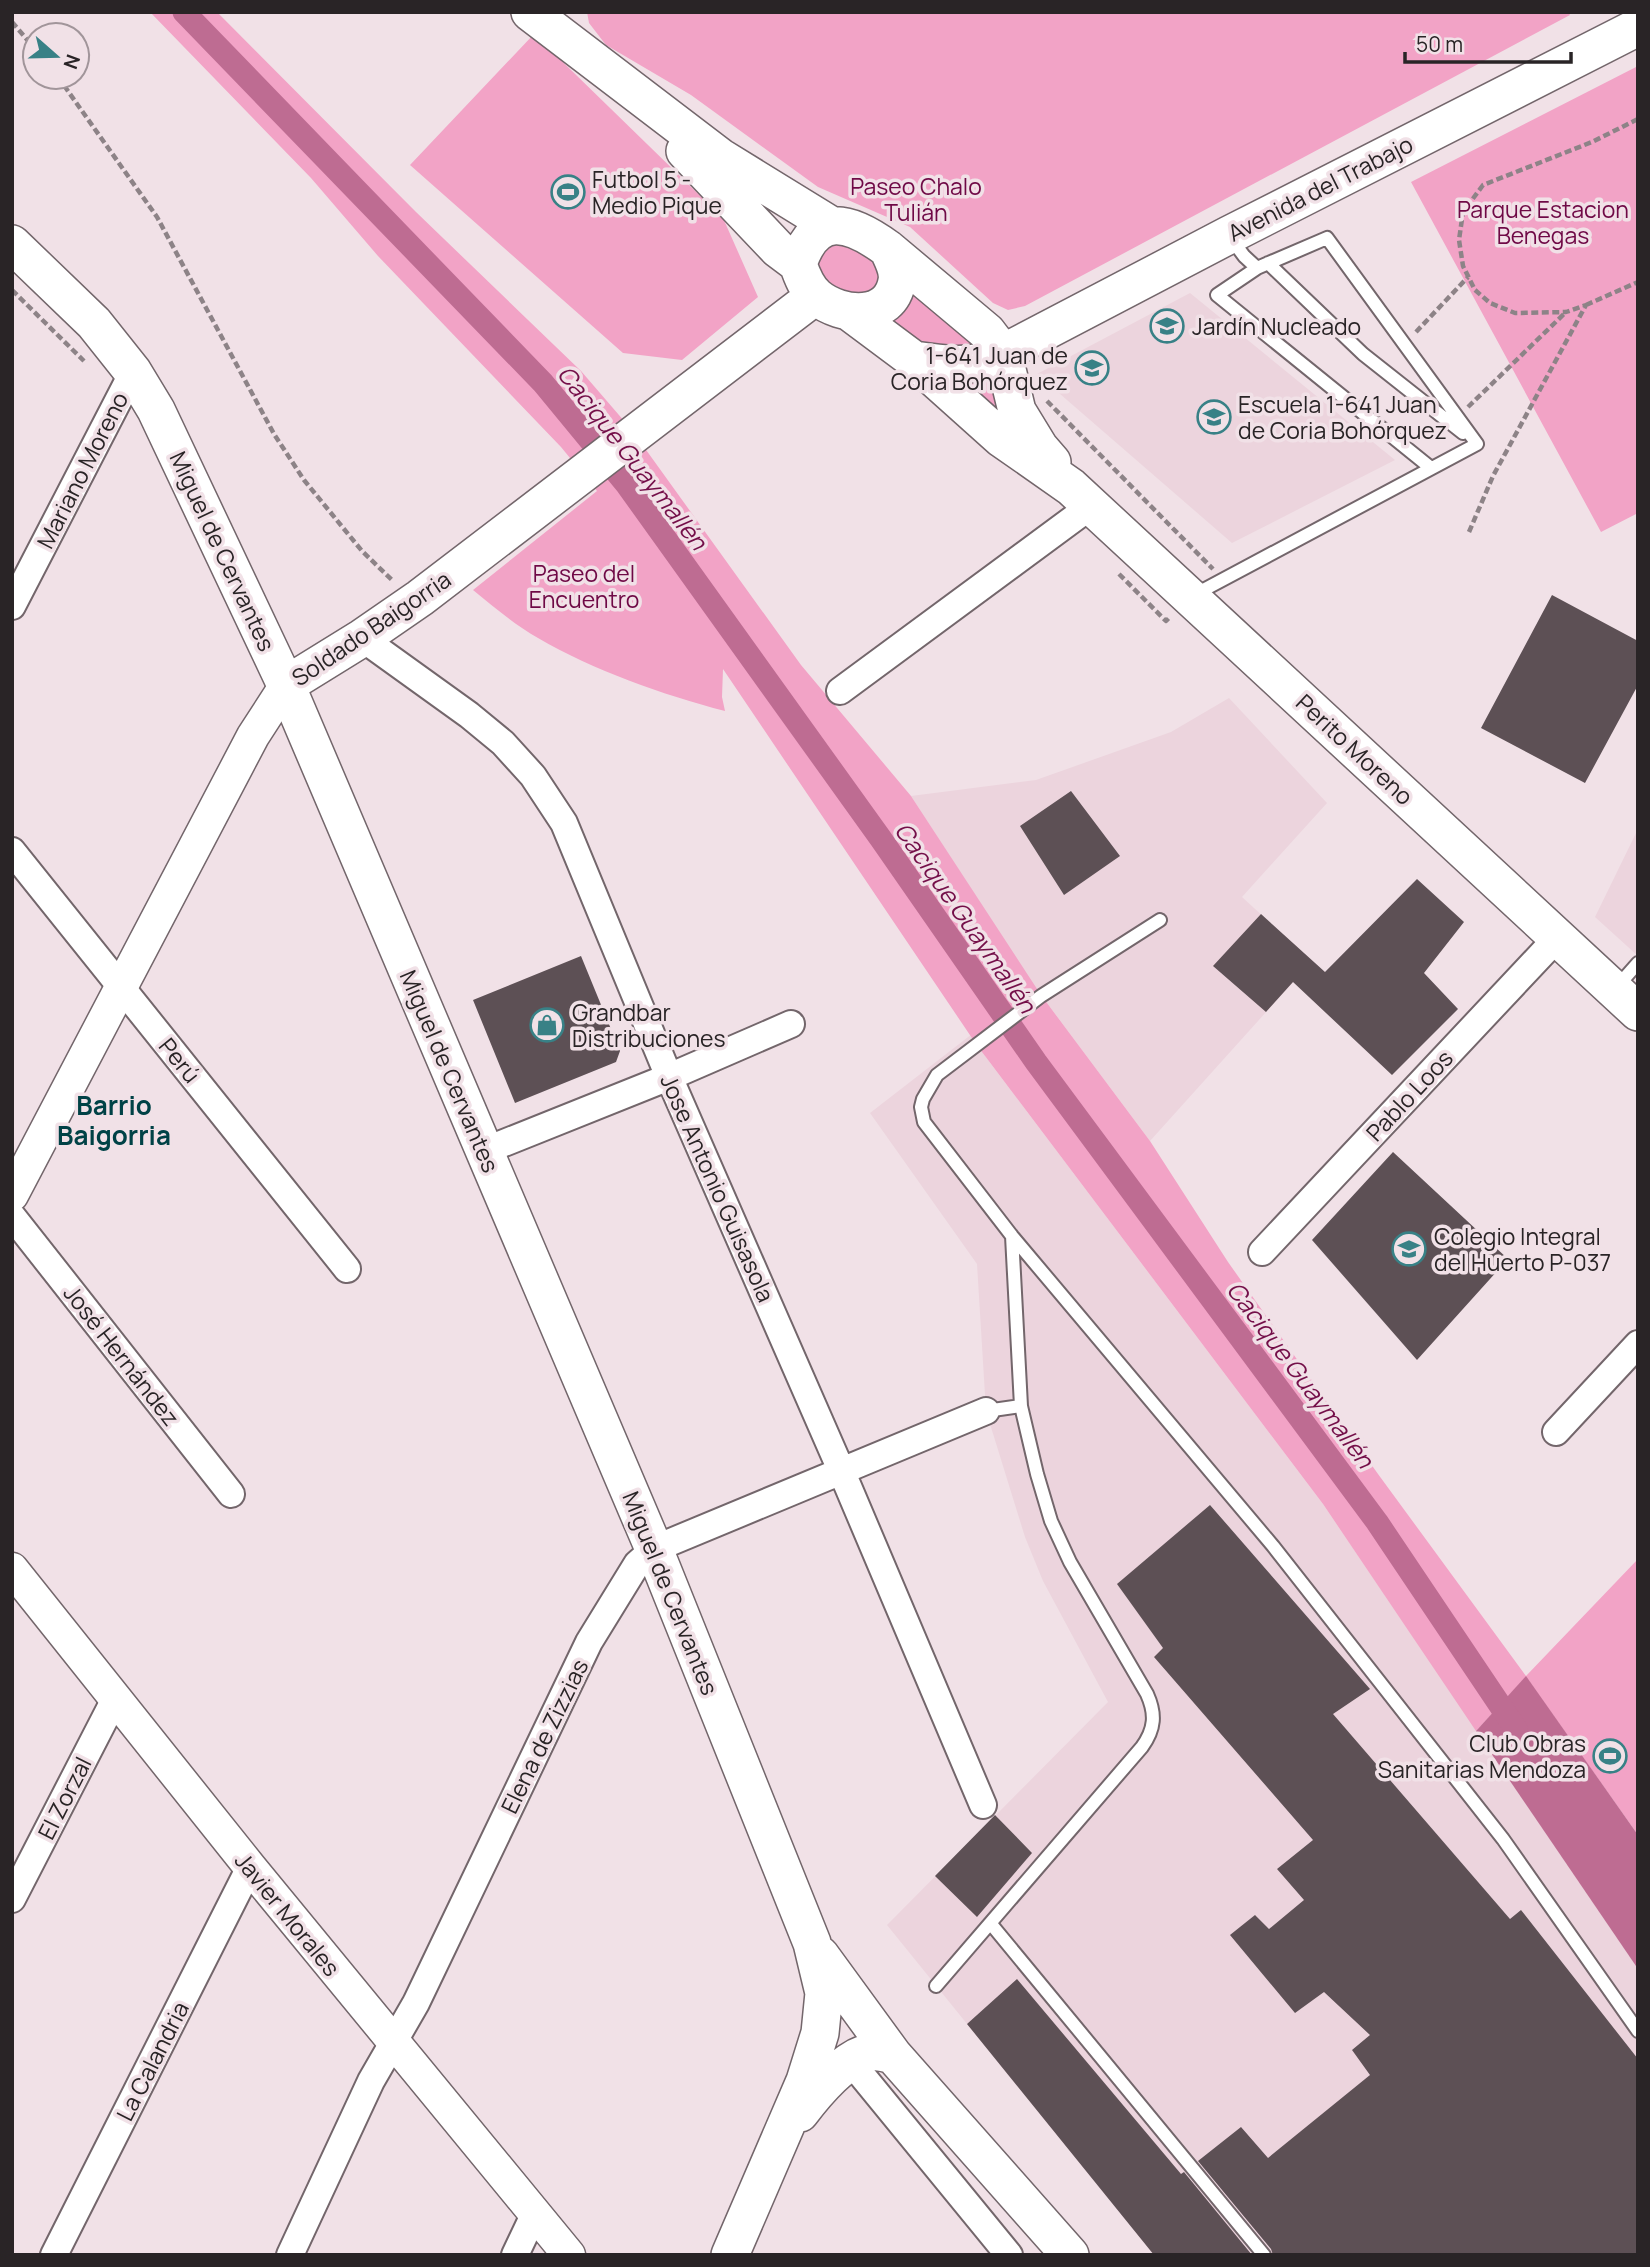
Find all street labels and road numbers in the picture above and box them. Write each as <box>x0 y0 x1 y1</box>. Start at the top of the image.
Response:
street label: Avenida del Trabajo <box>1222 127 1418 249</box>
street label: Mariano Moreno <box>29 386 135 554</box>
street label: Miguel de Cervantes <box>163 446 283 656</box>
street label: Soldado Baigorria <box>285 563 457 693</box>
street label: Perito Moreno <box>1290 686 1420 812</box>
street label: Miguel de Cervantes <box>393 965 507 1177</box>
street label: Perú <box>152 1031 208 1089</box>
street label: Pablo Loos <box>1358 1042 1460 1148</box>
street label: Jose Antonio Guisasola <box>653 1069 783 1307</box>
street label: José Hernández <box>57 1278 187 1432</box>
street label: Miguel de Cervantes <box>616 1486 726 1700</box>
street label: Elena de Zizzias <box>493 1653 595 1819</box>
street label: El Zorzal <box>30 1751 98 1845</box>
street label: Javier Morales <box>228 1845 348 1983</box>
street label: La Calandria <box>108 1996 196 2126</box>

